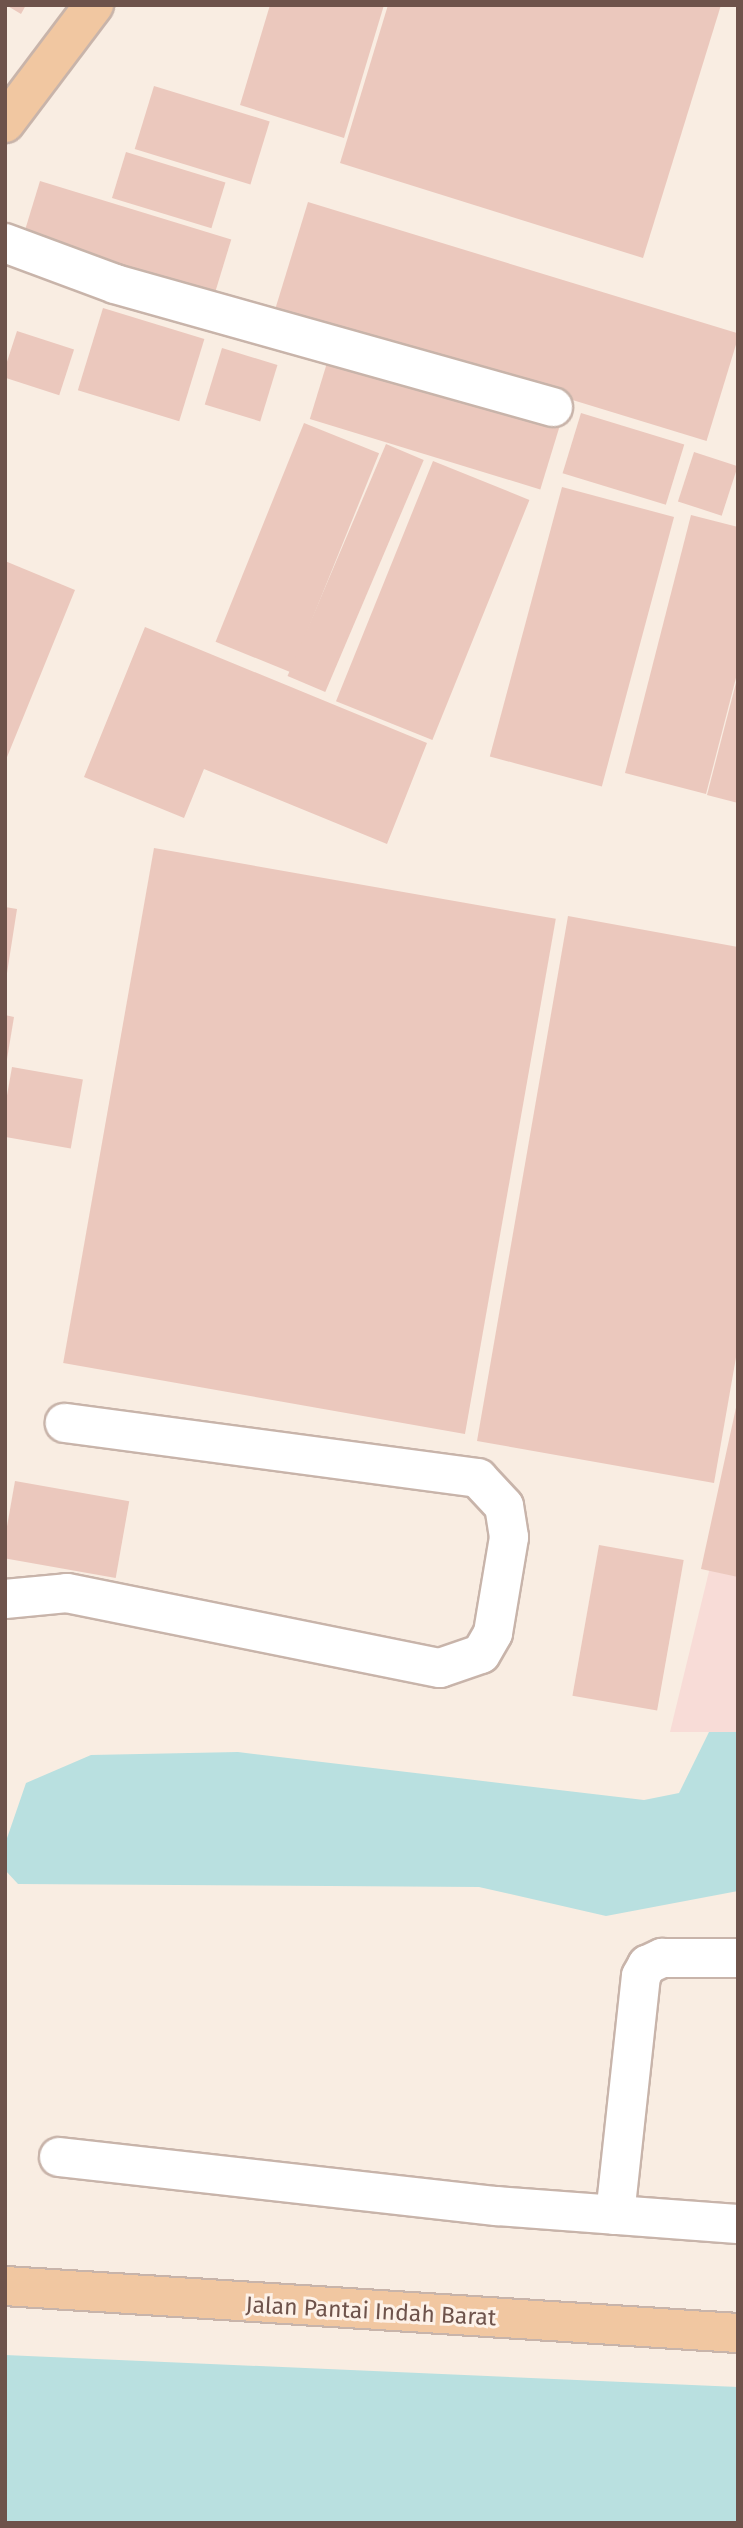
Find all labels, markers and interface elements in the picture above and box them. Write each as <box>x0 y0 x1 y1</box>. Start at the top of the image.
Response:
street label: Jalan Pantai Indah Barat <box>245 2291 497 2331</box>

